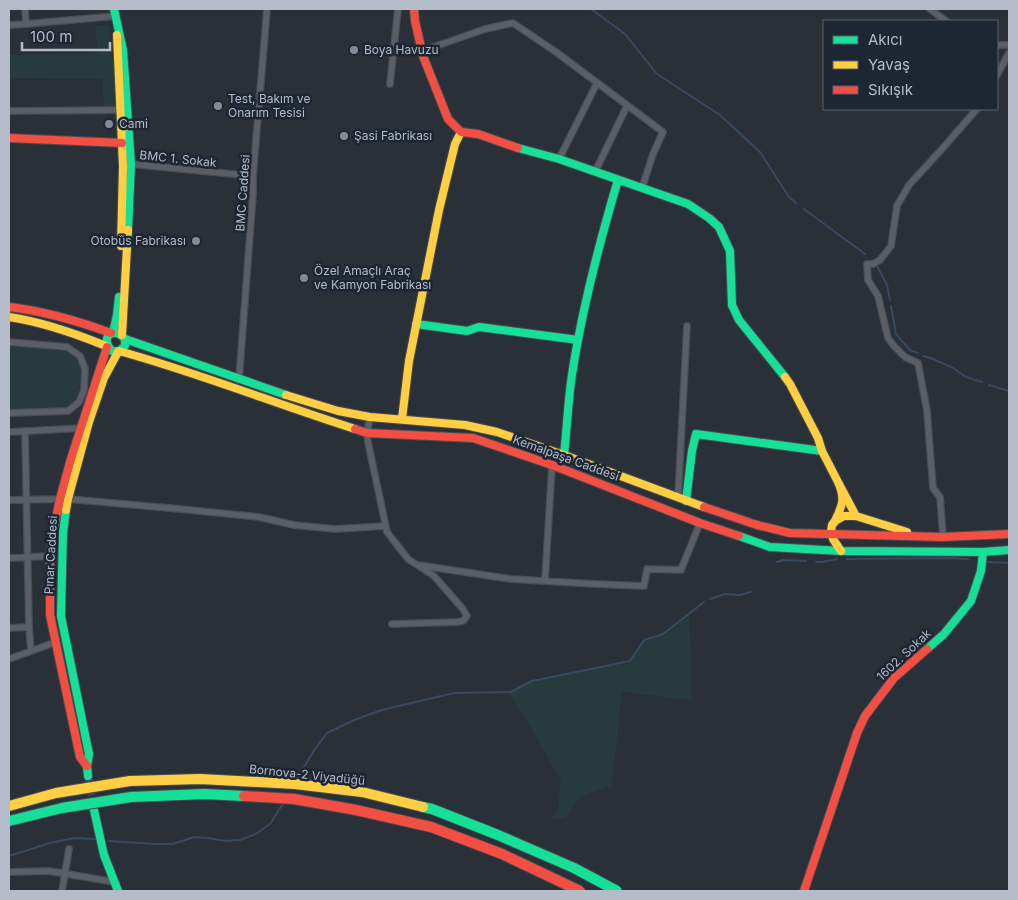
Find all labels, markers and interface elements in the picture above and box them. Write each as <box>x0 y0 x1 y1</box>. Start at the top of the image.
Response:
scale bar <box>22 20 110 52</box>
legend <box>823 20 998 110</box>
text: 100 m <box>30 27 72 46</box>
text: Akıcı <box>868 30 902 49</box>
place label: Boya Havuzu <box>364 42 439 57</box>
marker: Boya Havuzu <box>348 44 360 56</box>
text: Yavaş <box>868 55 910 74</box>
text: Sıkışık <box>868 80 914 99</box>
place label: Test, Bakım ve Onarım Tesisi <box>228 91 310 120</box>
marker: Test, Bakım ve Onarım Tesisi <box>212 100 224 112</box>
place label: Cami <box>119 116 148 131</box>
marker: Cami <box>103 118 115 130</box>
place label: Şasi Fabrikası <box>354 128 432 143</box>
marker: Şasi Fabrikası <box>338 130 350 142</box>
street label: BMC 1. Sokak <box>139 147 218 170</box>
street label: BMC Caddesi <box>232 154 253 232</box>
place label: Otobüs Fabrikası <box>91 233 186 248</box>
marker: Otobüs Fabrikası <box>190 235 202 247</box>
place label: Özel Amaçlı Araç ve Kamyon Fabrikası <box>314 263 431 292</box>
marker: Özel Amaçlı Araç ve Kamyon Fabrikası <box>298 272 310 284</box>
street label: Kemalpaşa Caddesi <box>511 431 621 484</box>
street label: Pınar Caddesi <box>41 515 60 595</box>
street label: 1602. Sokak <box>873 625 934 684</box>
street label: Bornova-2 Viyadüğü <box>248 761 366 788</box>

